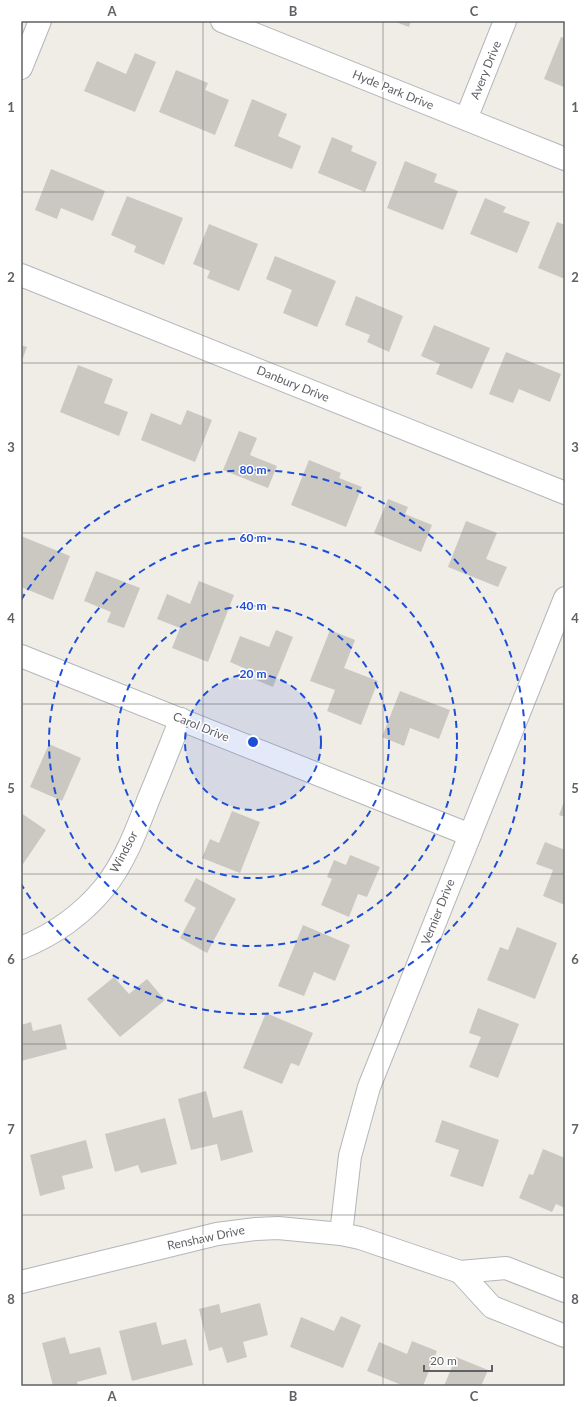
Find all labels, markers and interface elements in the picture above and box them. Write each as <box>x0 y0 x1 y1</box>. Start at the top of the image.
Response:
text: A <box>106 3 117 19</box>
text: B <box>289 3 298 19</box>
text: C <box>470 3 479 19</box>
street label: Avery Drive <box>467 38 504 101</box>
street label: Hyde Park Drive <box>350 66 436 113</box>
text: 1 <box>7 99 15 115</box>
text: 1 <box>571 99 579 115</box>
text: 2 <box>7 269 15 285</box>
text: 2 <box>571 269 579 285</box>
street label: Danbury Drive <box>255 362 332 405</box>
text: 3 <box>7 439 15 455</box>
text: 3 <box>571 439 579 455</box>
text: 80 m <box>240 462 266 477</box>
text: 60 m <box>240 530 266 545</box>
text: 40 m <box>240 598 266 613</box>
text: 4 <box>7 610 15 626</box>
text: 4 <box>571 610 579 626</box>
text: 20 m <box>240 666 266 681</box>
street label: Carol Drive <box>171 708 232 745</box>
centre of rings <box>246 735 260 749</box>
text: 5 <box>7 780 15 796</box>
text: 5 <box>571 780 579 796</box>
street label: Windsor <box>106 828 141 875</box>
street label: Vernier Drive <box>418 877 458 947</box>
text: 6 <box>7 951 15 967</box>
text: 6 <box>571 951 579 967</box>
text: 7 <box>7 1121 15 1137</box>
text: 7 <box>571 1121 579 1137</box>
street label: Renshaw Drive <box>166 1222 246 1253</box>
text: 8 <box>7 1291 15 1307</box>
text: 8 <box>571 1291 579 1307</box>
scale bar <box>424 1347 492 1373</box>
text: 20 m <box>430 1353 457 1368</box>
text: A <box>106 1388 117 1404</box>
text: B <box>289 1388 298 1404</box>
text: C <box>470 1388 479 1404</box>

